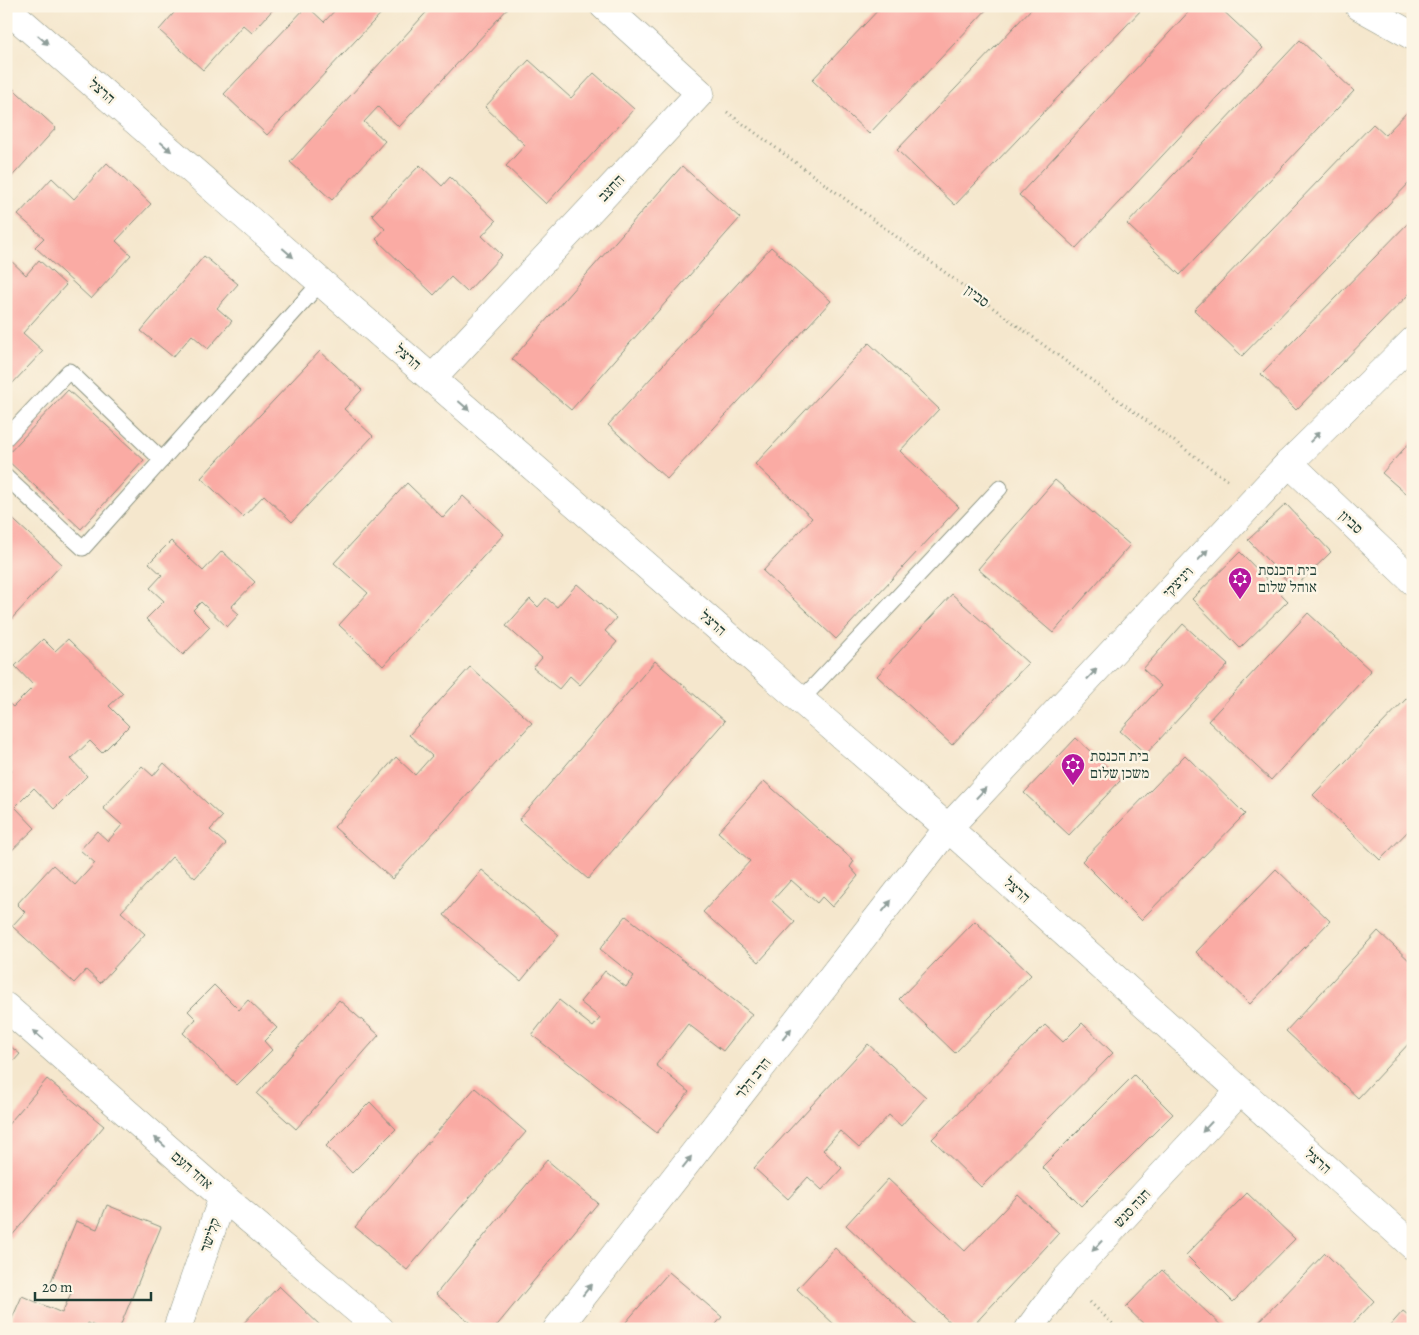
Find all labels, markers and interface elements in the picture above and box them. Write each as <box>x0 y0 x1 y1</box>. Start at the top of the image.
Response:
one-way arrow <box>37 34 49 45</box>
street label: הרצל <box>84 74 120 108</box>
one-way arrow <box>159 141 172 152</box>
street label: החצב <box>593 170 629 206</box>
one-way arrow <box>282 248 295 259</box>
street label: סביון <box>960 280 994 312</box>
street label: הרצל <box>390 340 426 374</box>
one-way arrow <box>457 400 469 412</box>
one-way arrow <box>1309 431 1321 443</box>
street label: סביון <box>1335 506 1367 538</box>
one-way arrow <box>1197 549 1209 561</box>
place label: בית הכנסת אוהל שלום <box>1258 560 1317 597</box>
street label: ויניצקי <box>1158 562 1198 602</box>
synagogue icon: בית הכנסת אוהל שלום <box>1227 566 1253 600</box>
street label: הרצל <box>695 606 731 640</box>
one-way arrow <box>1086 668 1098 680</box>
place label: בית הכנסת משכן שלום <box>1090 746 1149 783</box>
synagogue icon: בית הכנסת משכן שלום <box>1060 752 1086 786</box>
one-way arrow <box>975 787 987 799</box>
street label: הרצל <box>999 873 1035 907</box>
one-way arrow <box>882 900 893 913</box>
one-way arrow <box>782 1028 793 1041</box>
one-way arrow <box>32 1030 44 1041</box>
street label: הרב הלר <box>731 1053 775 1103</box>
one-way arrow <box>1201 1120 1213 1132</box>
one-way arrow <box>155 1136 167 1148</box>
street label: הרצל <box>1300 1144 1336 1178</box>
street label: אחד העם <box>167 1146 217 1194</box>
one-way arrow <box>682 1156 693 1169</box>
street label: חנה סנש <box>1109 1184 1155 1232</box>
street label: קלישר <box>195 1215 225 1255</box>
one-way arrow <box>1091 1240 1103 1252</box>
scale bar <box>35 1270 151 1302</box>
text: 20 m <box>42 1277 73 1297</box>
one-way arrow <box>582 1284 593 1297</box>

